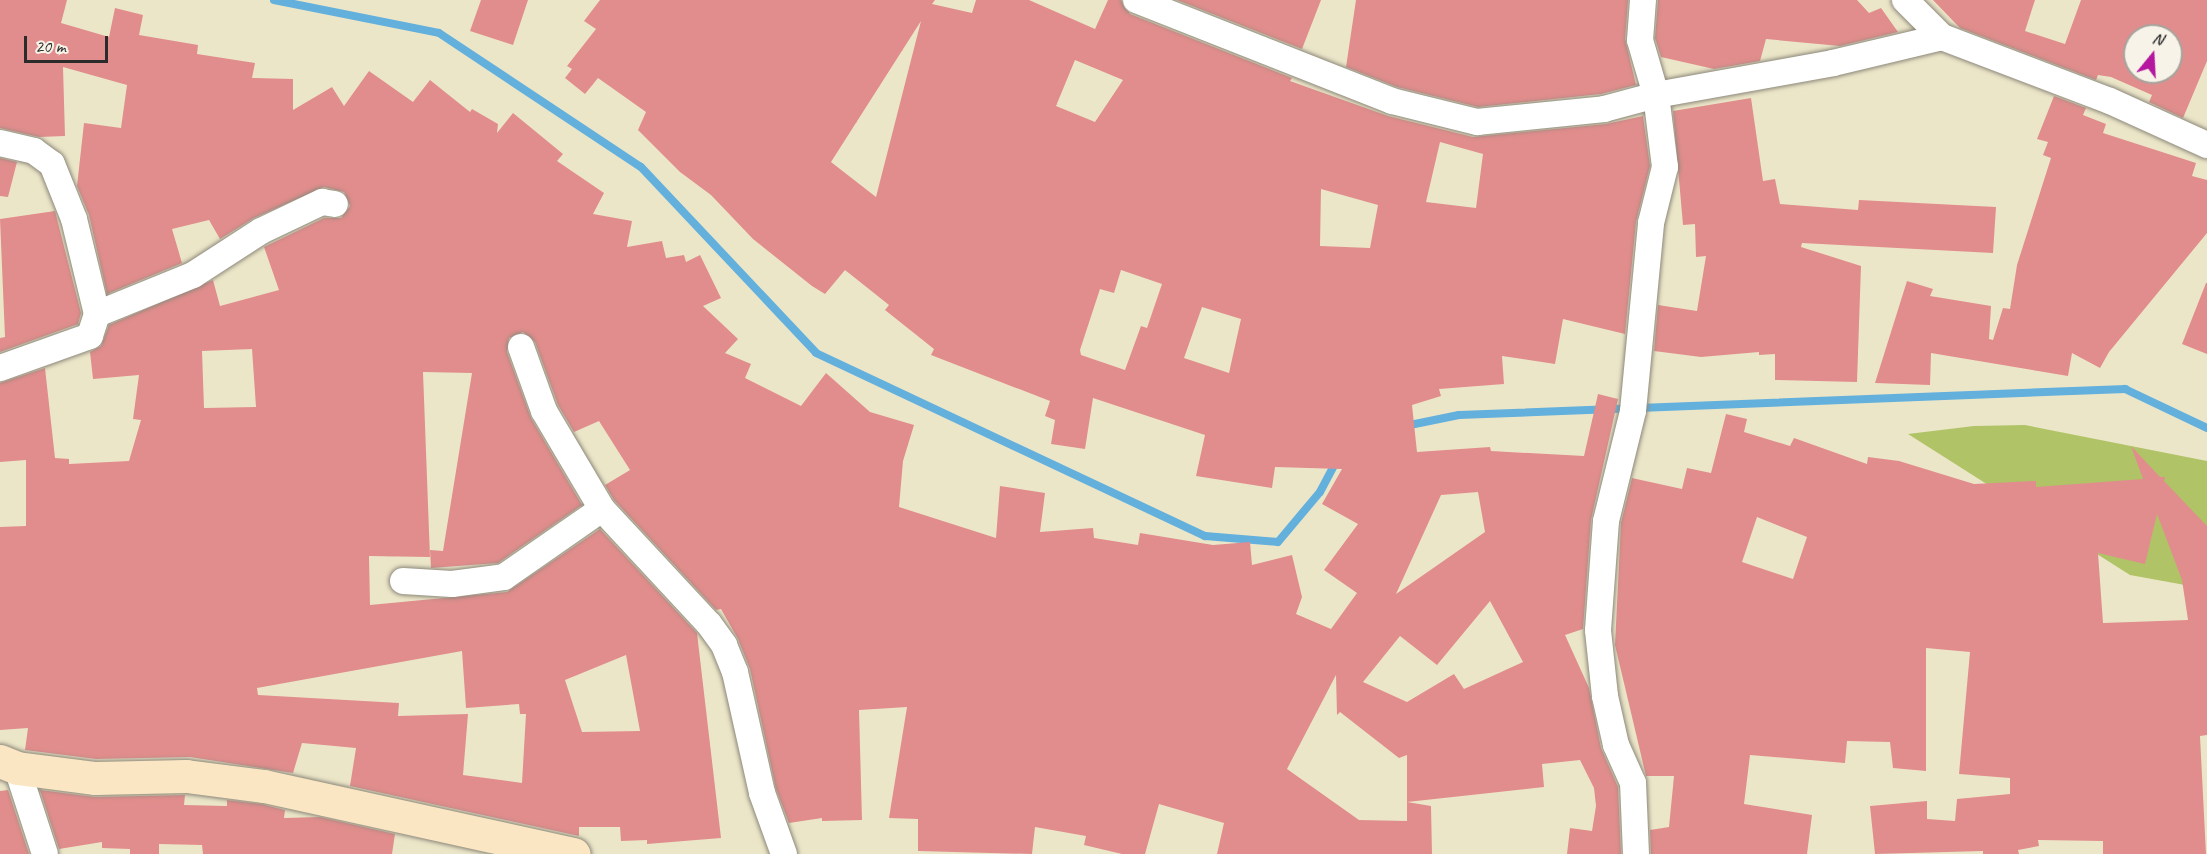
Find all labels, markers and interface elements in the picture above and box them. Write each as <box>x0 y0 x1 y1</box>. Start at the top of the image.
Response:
scale bar <box>27 24 111 62</box>
north arrow <box>2123 24 2183 84</box>
text: N <box>2150 28 2166 50</box>
text: 20 m <box>35 35 66 57</box>

